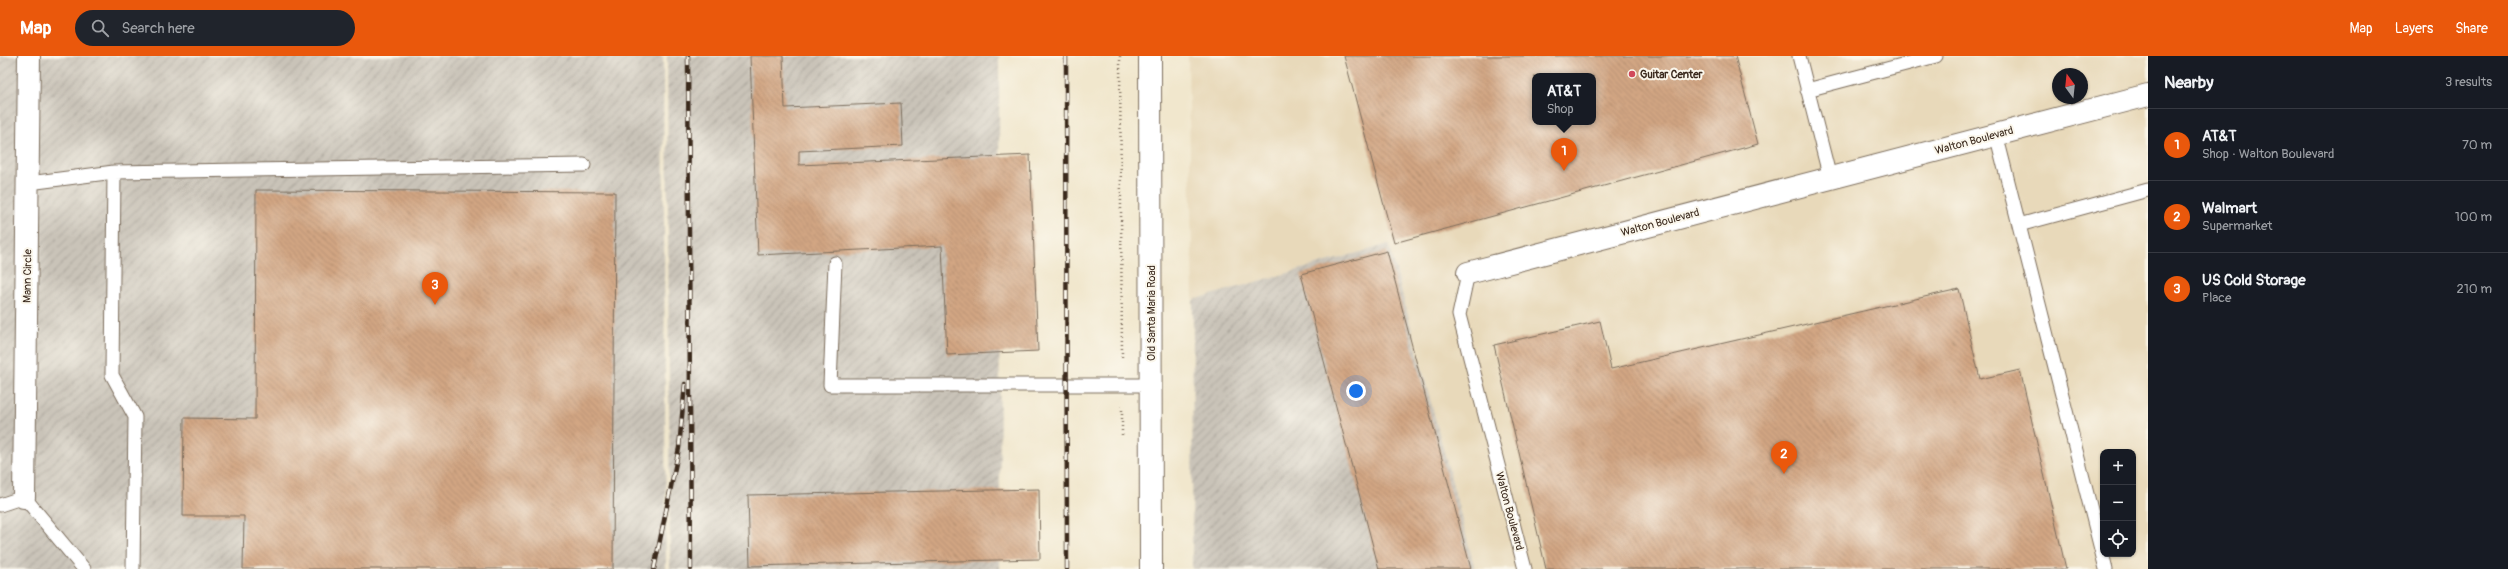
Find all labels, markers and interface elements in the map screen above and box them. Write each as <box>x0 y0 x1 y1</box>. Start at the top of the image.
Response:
search box <box>75 10 355 46</box>
text: Map <box>20 16 51 40</box>
icon: search <box>89 17 111 39</box>
text: Search here <box>121 19 195 38</box>
text: Map <box>2350 20 2373 37</box>
text: Layers <box>2395 20 2433 37</box>
text: Share <box>2455 20 2488 37</box>
place label: Guitar Center <box>1640 68 1704 81</box>
north arrow <box>2052 68 2088 104</box>
marker: Guitar Center <box>1627 69 1637 79</box>
text: Nearby <box>2164 72 2213 93</box>
popup <box>1532 73 1596 125</box>
text: 3 results <box>2445 74 2492 90</box>
text: AT&T <box>1547 82 1581 101</box>
text: Shop <box>1547 101 1574 117</box>
street label: Walton Boulevard <box>1933 124 2015 157</box>
text: AT&T <box>2202 127 2237 146</box>
text: 1 <box>2174 137 2180 153</box>
text: 70 m <box>2462 137 2492 153</box>
pin: 1 <box>1551 138 1577 171</box>
text: Shop · Walton Boulevard <box>2202 146 2334 162</box>
text: Walmart <box>2202 199 2257 218</box>
street label: Walton Boulevard <box>1619 206 1701 239</box>
text: 2 <box>2173 209 2181 225</box>
text: 100 m <box>2455 209 2492 225</box>
text: Supermarket <box>2202 218 2273 234</box>
street label: Mann Circle <box>21 248 34 303</box>
street label: Old Santa Maria Road <box>1145 265 1158 361</box>
text: US Cold Storage <box>2202 271 2306 290</box>
pin: 3 <box>422 272 448 305</box>
text: 3 <box>2173 281 2181 297</box>
text: 210 m <box>2456 281 2492 297</box>
text: Place <box>2202 290 2231 306</box>
your location <box>1346 381 1366 401</box>
pin: 2 <box>1771 441 1797 474</box>
map controls <box>2100 449 2136 557</box>
button: + <box>2100 449 2136 485</box>
street label: Walton Boulevard <box>1493 470 1526 552</box>
button: − <box>2100 485 2136 521</box>
button: locate <box>2100 521 2136 557</box>

